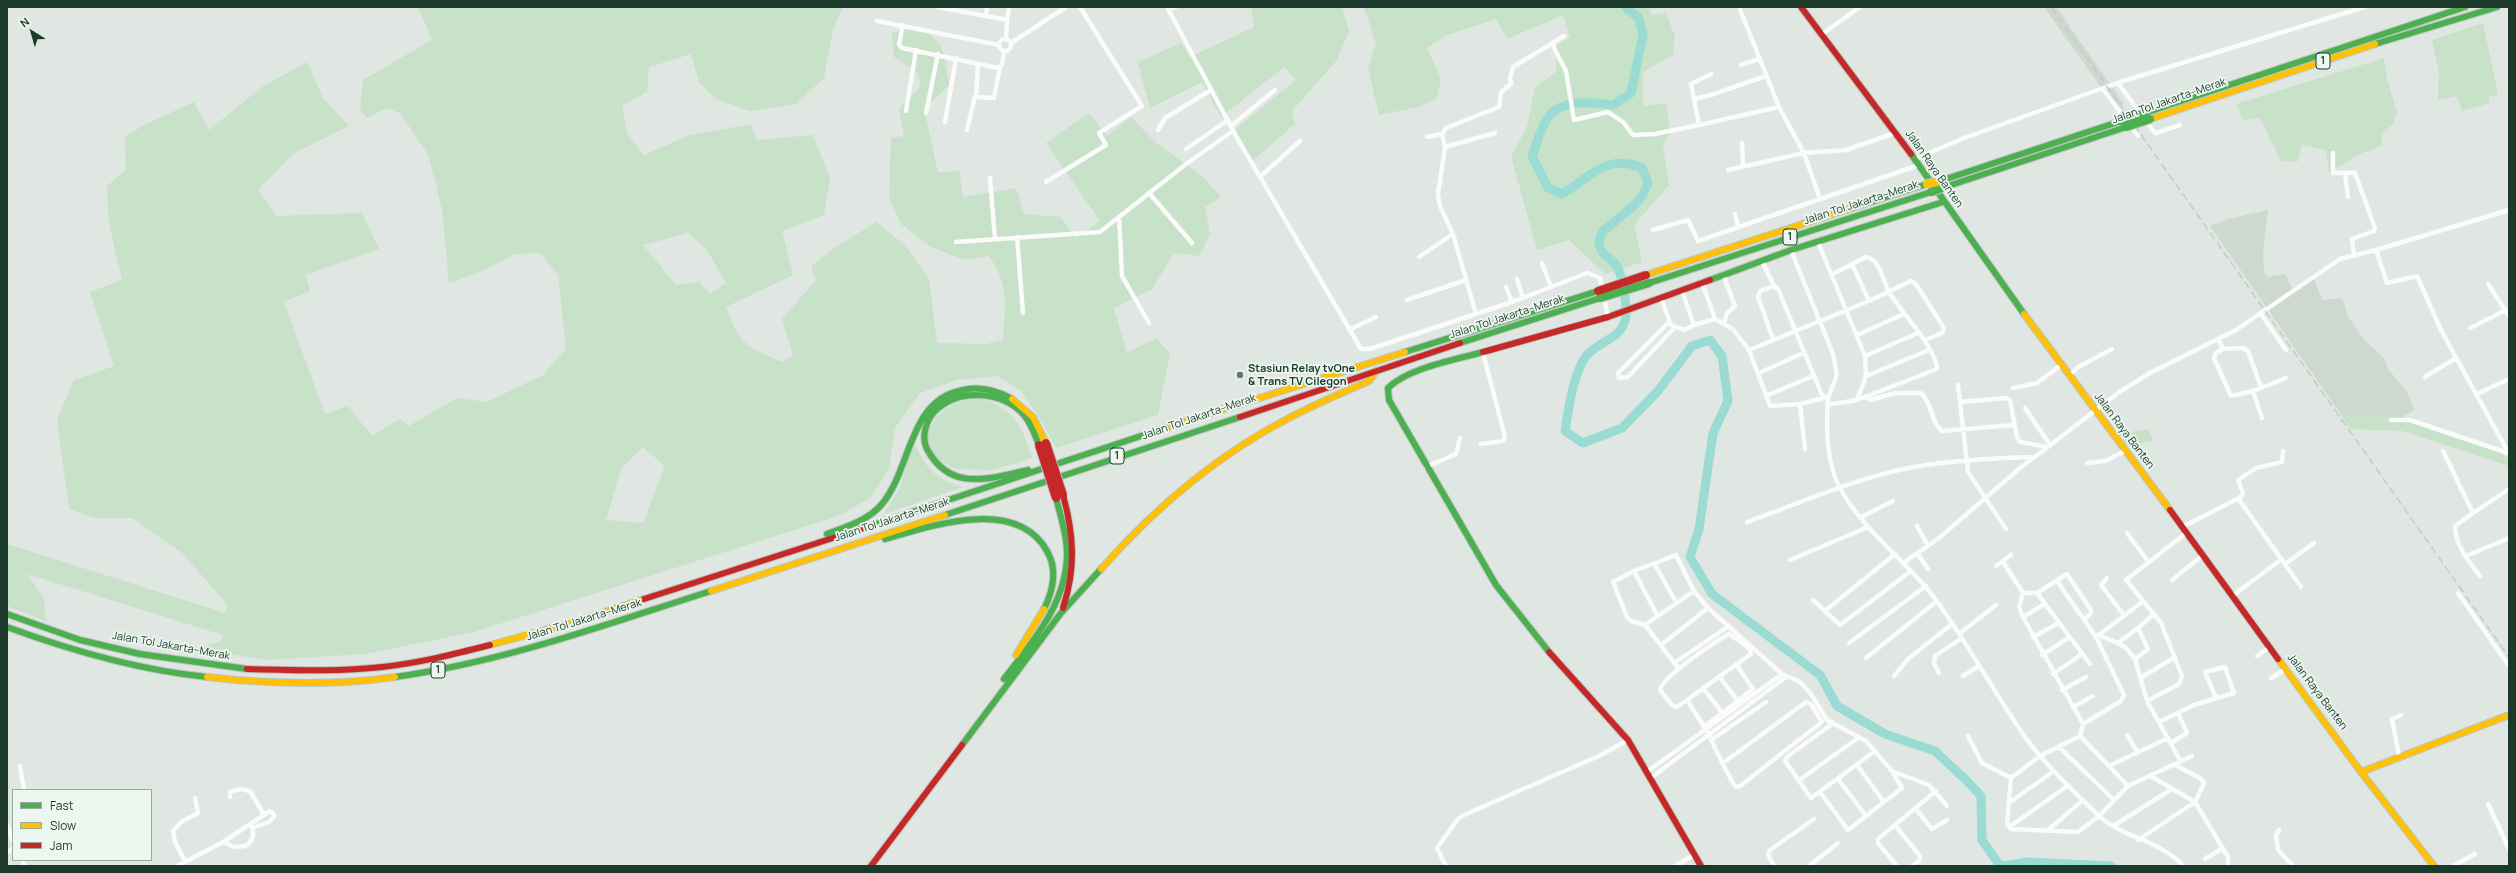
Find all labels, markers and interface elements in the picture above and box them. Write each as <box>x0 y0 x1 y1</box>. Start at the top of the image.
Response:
north arrow <box>12 12 52 52</box>
text: N <box>17 14 32 30</box>
road number: 1 <box>2316 53 2330 69</box>
street label: Jalan Tol Jakarta–Merak <box>2110 75 2228 127</box>
street label: Jalan Raya Banten <box>1902 128 1966 210</box>
street label: Jalan Tol Jakarta–Merak <box>1802 178 1920 228</box>
road number: 1 <box>1783 229 1797 245</box>
street label: Jalan Tol Jakarta–Merak <box>1448 292 1566 342</box>
place label: Stasiun Relay tvOne & Trans TV Cilegon <box>1248 362 1355 388</box>
marker: Stasiun Relay tvOne & Trans TV Cilegon <box>1235 370 1245 380</box>
street label: Jalan Raya Banten <box>2091 390 2157 472</box>
street label: Jalan Tol Jakarta–Merak <box>1140 391 1258 443</box>
road number: 1 <box>1110 448 1124 464</box>
street label: Jalan Tol Jakarta–Merak <box>833 495 951 545</box>
street label: Jalan Tol Jakarta–Merak <box>525 596 643 644</box>
street label: Jalan Tol Jakarta–Merak <box>111 629 231 663</box>
street label: Jalan Raya Banten <box>2284 651 2350 733</box>
road number: 1 <box>431 662 445 678</box>
legend <box>12 789 152 861</box>
text: Fast <box>50 797 74 814</box>
text: Slow <box>50 817 76 834</box>
text: Jam <box>50 837 72 854</box>

